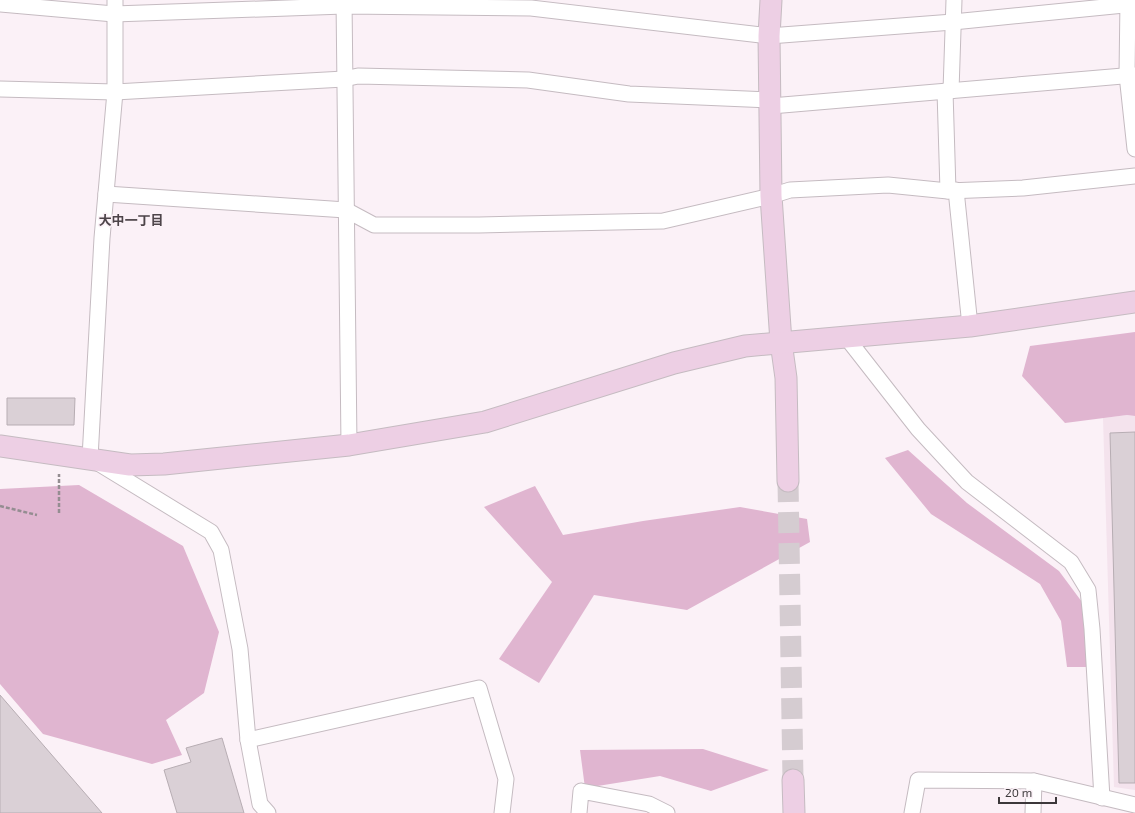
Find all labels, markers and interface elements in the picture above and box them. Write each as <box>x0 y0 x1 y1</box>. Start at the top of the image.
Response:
district label: 大中一丁目 <box>98 212 164 228</box>
scale bar <box>999 779 1056 805</box>
text: 20 m <box>1005 785 1032 799</box>

